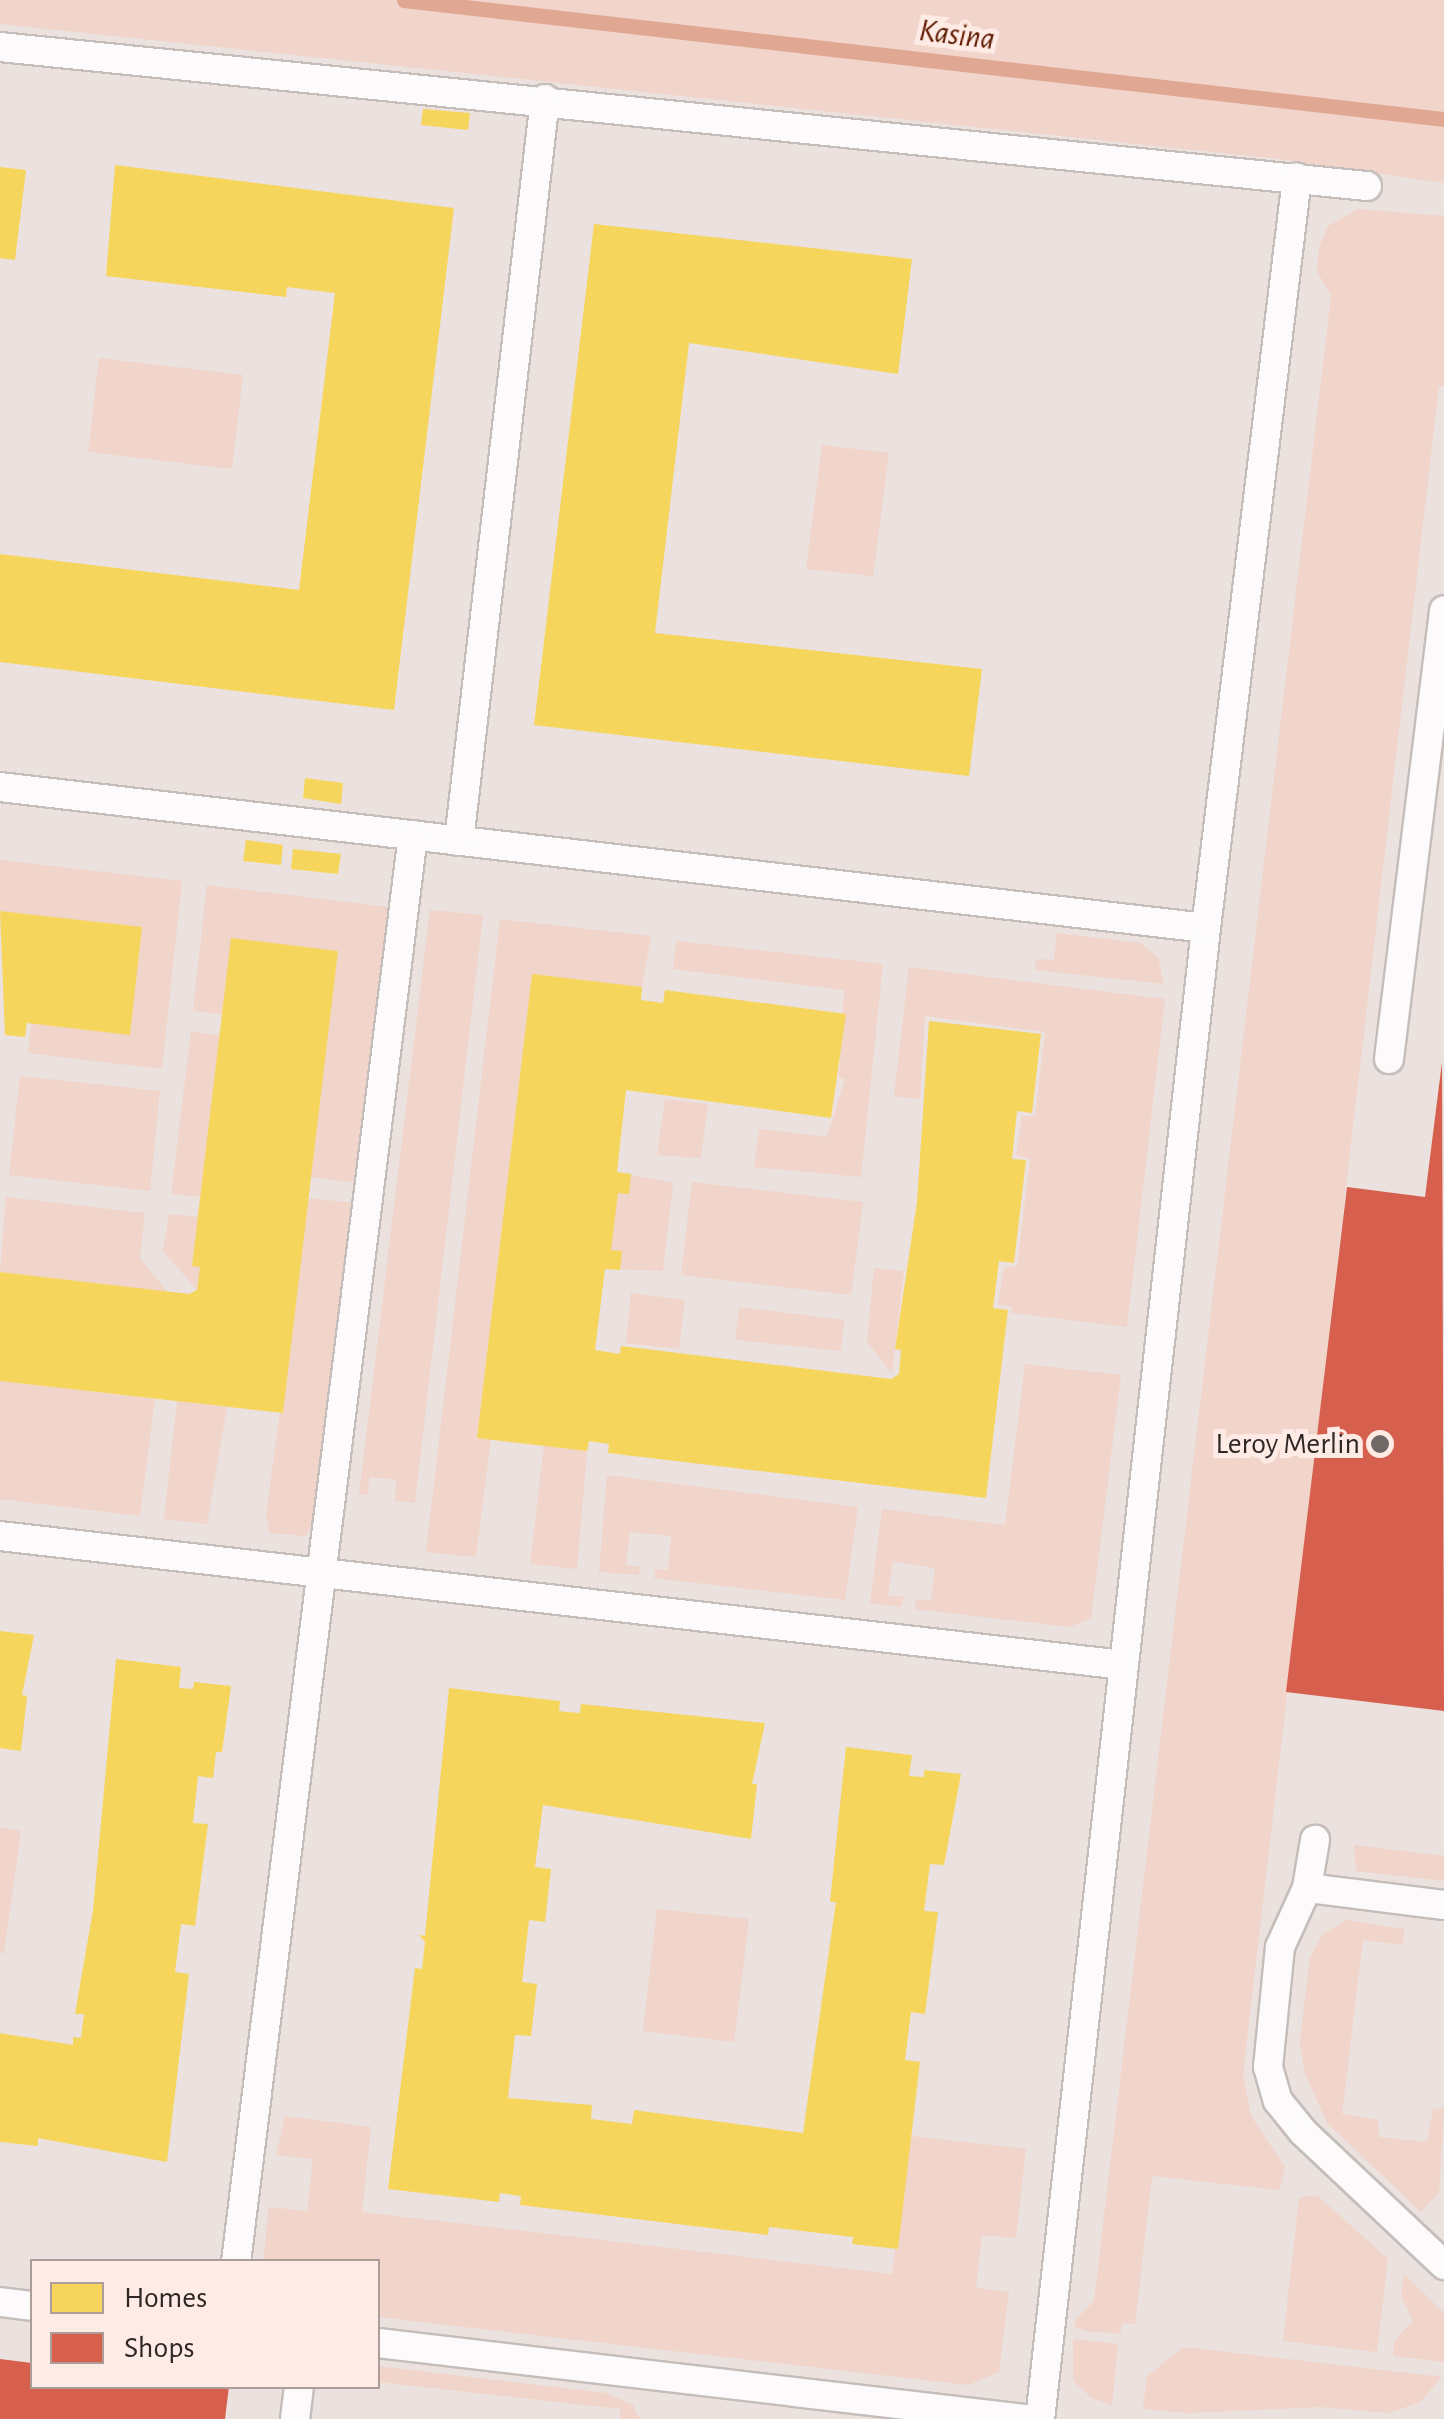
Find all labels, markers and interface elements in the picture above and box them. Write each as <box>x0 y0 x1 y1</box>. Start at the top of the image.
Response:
water label: Kasina <box>917 11 997 59</box>
place label: Leroy Merlin <box>1216 1426 1360 1462</box>
marker: Leroy Merlin <box>1369 1433 1391 1455</box>
legend <box>30 2259 380 2389</box>
text: Homes <box>124 2283 207 2313</box>
text: Shops <box>124 2333 195 2363</box>

